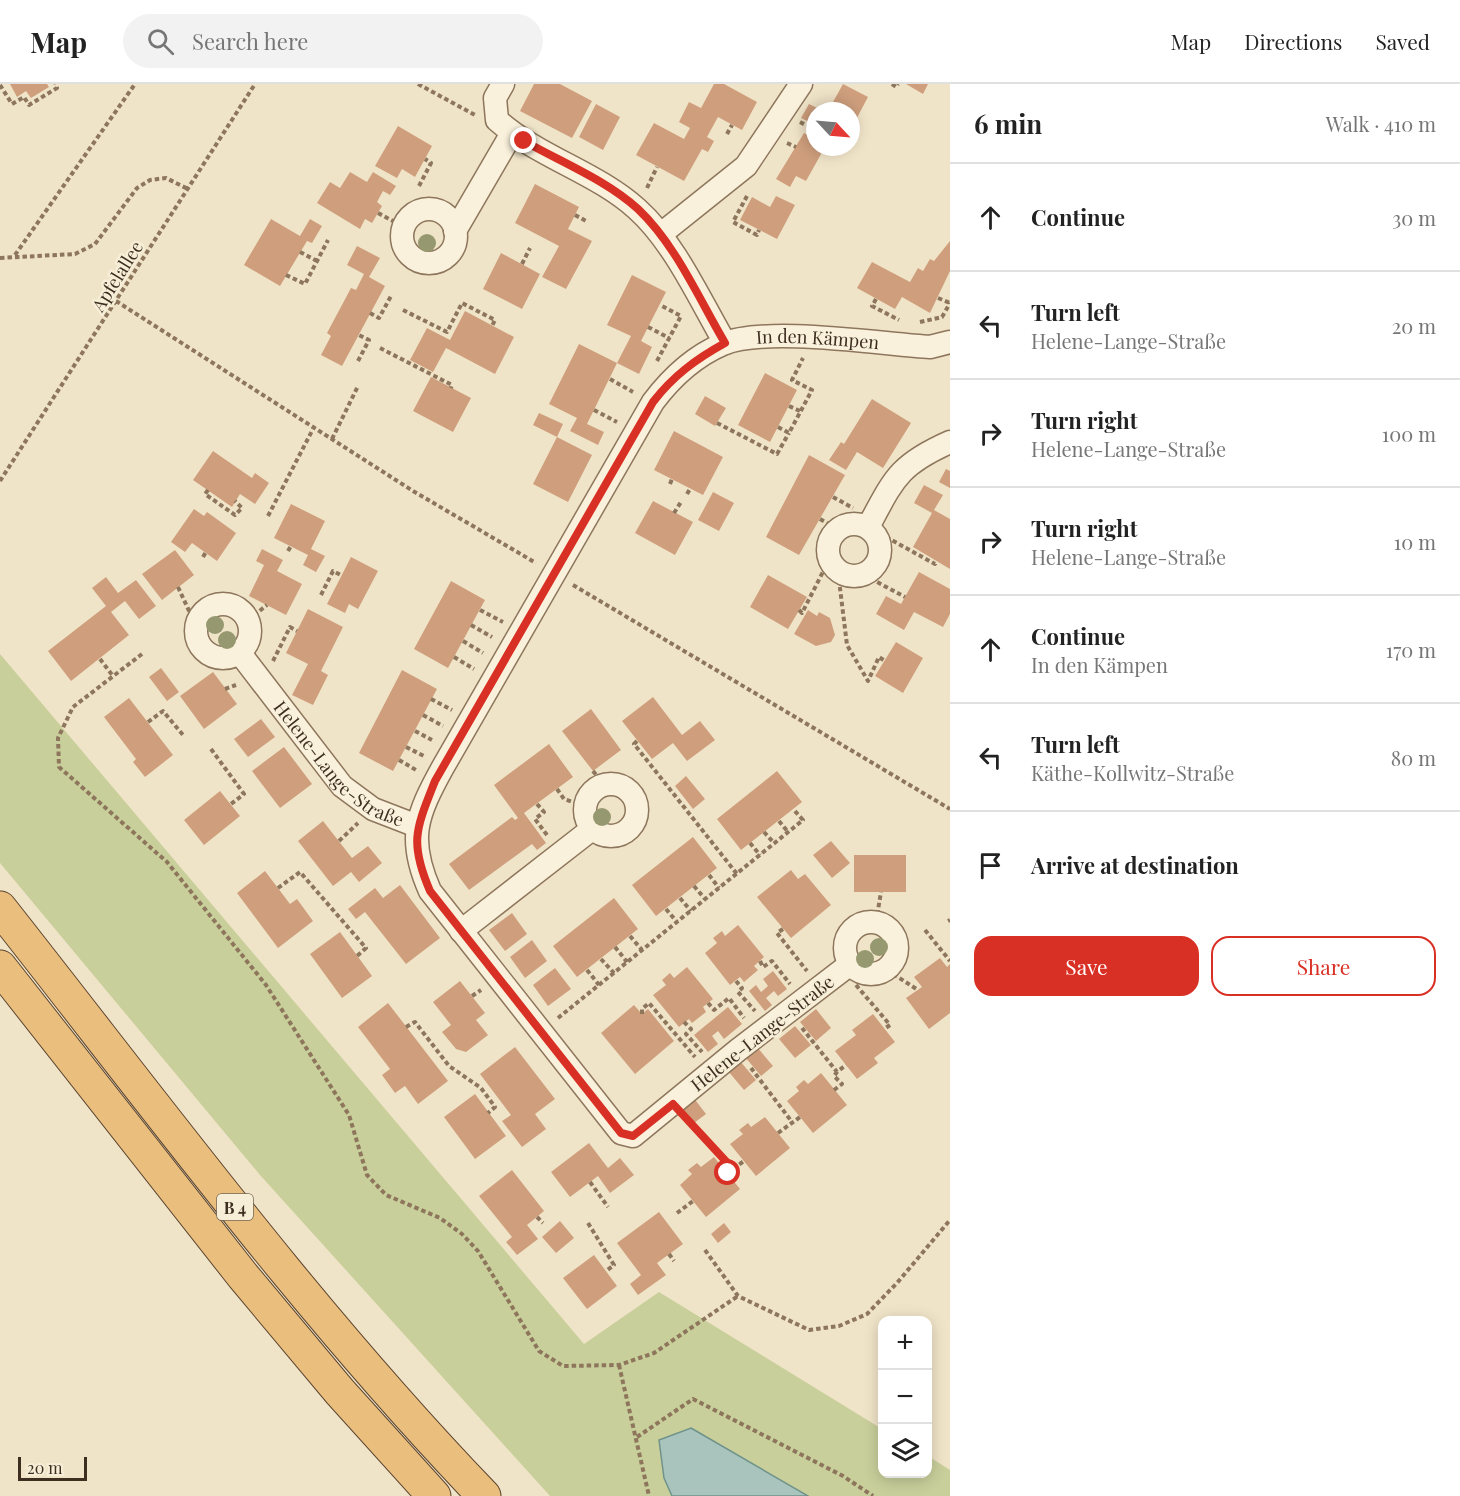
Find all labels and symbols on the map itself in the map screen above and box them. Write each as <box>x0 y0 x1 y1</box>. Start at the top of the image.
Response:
north arrow <box>806 102 860 156</box>
route end <box>510 127 536 153</box>
street label: Apfelallee <box>85 236 148 317</box>
street label: In den Kämpen <box>755 324 881 354</box>
street label: Helene-Lange-Straße <box>269 696 407 832</box>
street label: Helene-Lange-Straße <box>685 970 839 1096</box>
route start <box>714 1159 740 1185</box>
road number: B 4 <box>217 1194 253 1220</box>
scale bar <box>18 1454 87 1482</box>

